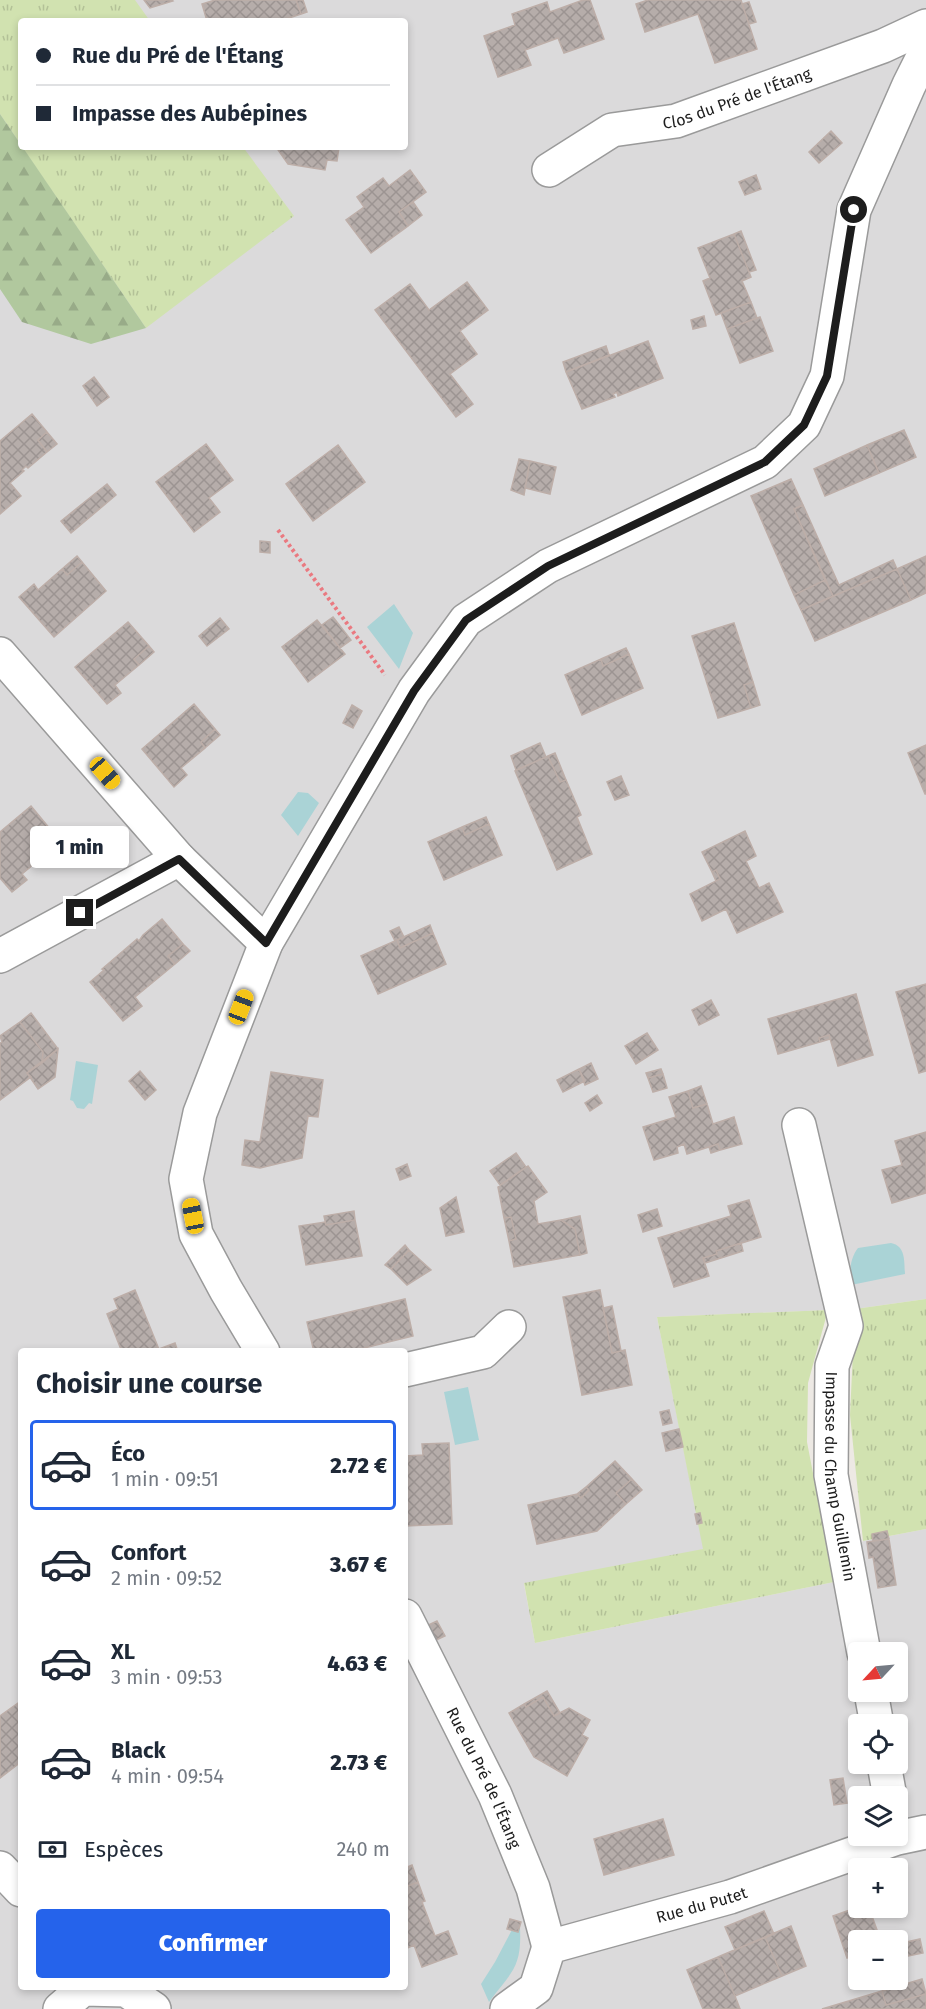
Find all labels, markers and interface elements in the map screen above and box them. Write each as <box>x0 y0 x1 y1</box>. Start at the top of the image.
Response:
text: Rue du Pré de l'Étang <box>72 42 283 69</box>
street label: Clos du Pré de l'Étang <box>661 64 814 133</box>
text: Impasse des Aubépines <box>72 100 307 127</box>
route start <box>840 196 867 223</box>
car <box>86 754 124 792</box>
callout: 1 min <box>31 826 130 868</box>
text: 1 min <box>56 835 103 859</box>
route end <box>66 899 93 926</box>
car <box>226 987 256 1027</box>
car <box>181 1197 205 1235</box>
text: Choisir une course <box>36 1368 262 1400</box>
street label: Impasse du Champ Guillemin <box>821 1371 860 1583</box>
icon: car <box>39 1438 93 1492</box>
text: Éco <box>111 1440 145 1467</box>
text: 2.72 € <box>330 1452 387 1479</box>
text: 1 min · 09:51 <box>111 1467 219 1491</box>
icon: car <box>39 1537 93 1591</box>
text: Confort <box>111 1539 187 1566</box>
text: 3.67 € <box>330 1551 387 1578</box>
text: 2 min · 09:52 <box>111 1566 222 1590</box>
icon: car <box>39 1636 93 1690</box>
text: XL <box>111 1638 135 1665</box>
north arrow <box>848 1642 908 1702</box>
map controls <box>848 1642 908 1990</box>
text: 4.63 € <box>327 1650 387 1677</box>
text: 3 min · 09:53 <box>111 1665 222 1689</box>
street label: Rue du Pré de l'Étang <box>442 1704 525 1852</box>
button: locate <box>848 1714 908 1774</box>
icon: car <box>39 1735 93 1789</box>
text: Black <box>111 1737 166 1764</box>
text: 2.73 € <box>330 1749 387 1776</box>
text: 4 min · 09:54 <box>111 1764 224 1788</box>
button: layers <box>848 1786 908 1846</box>
icon: cash <box>36 1833 69 1866</box>
text: Espèces <box>84 1836 163 1863</box>
text: 240 m <box>336 1837 390 1861</box>
button: + <box>848 1858 908 1918</box>
street label: Rue du Putet <box>654 1883 750 1927</box>
button: Confirmer <box>36 1909 390 1978</box>
button: − <box>848 1930 908 1990</box>

